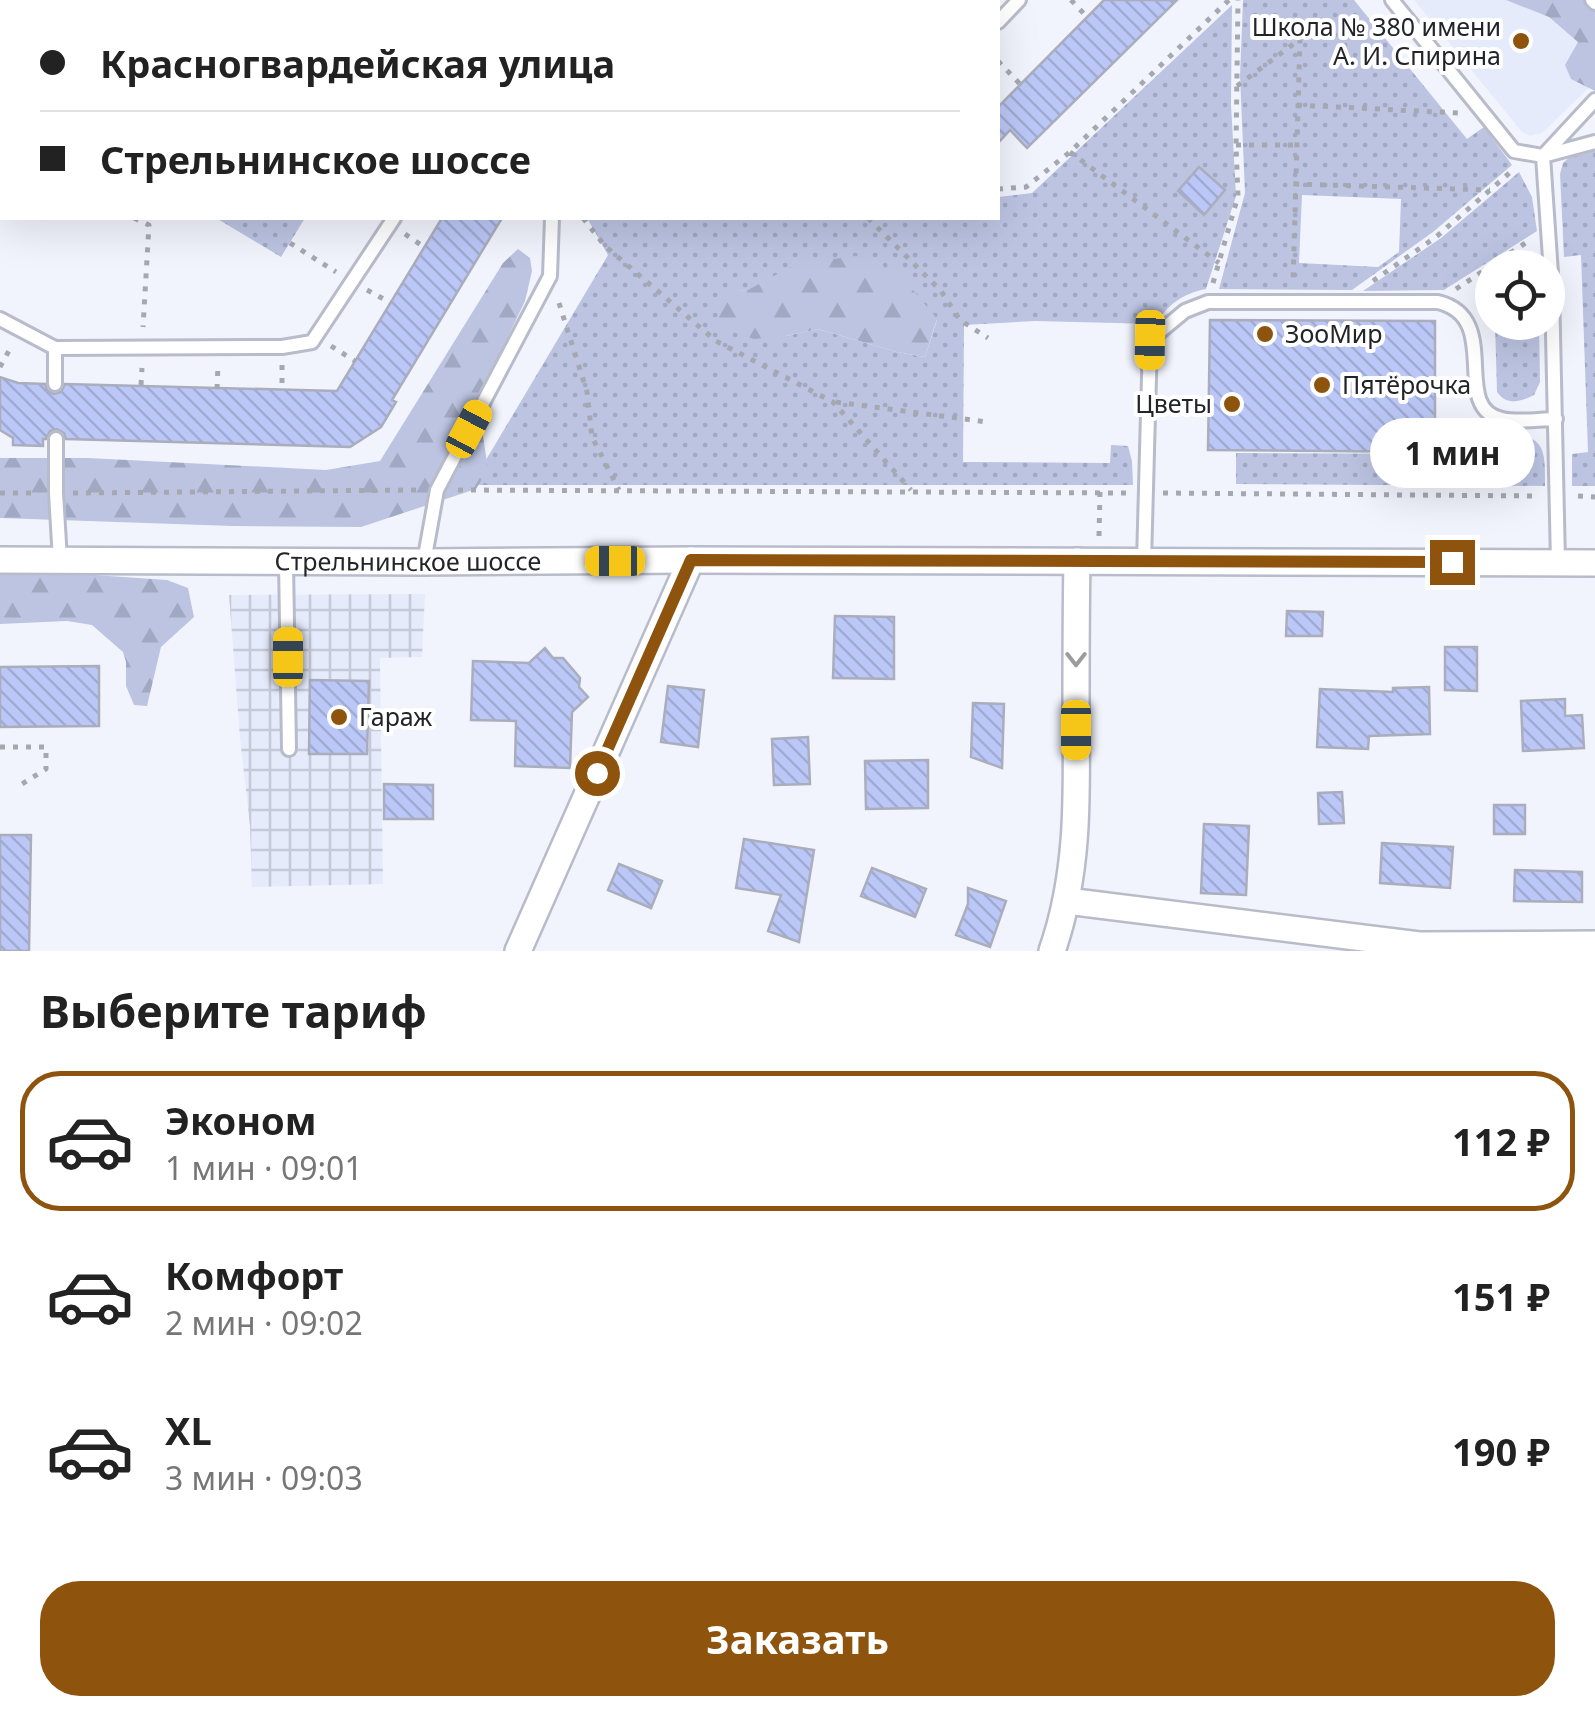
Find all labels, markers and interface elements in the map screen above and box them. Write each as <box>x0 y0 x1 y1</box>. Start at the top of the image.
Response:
place label: Школа № 380 имени А. И. Спирина <box>1252 9 1501 72</box>
marker: Школа № 380 имени А. И. Спирина <box>1510 30 1532 52</box>
text: Красногвардейская улица <box>100 37 615 89</box>
text: Стрельнинское шоссе <box>100 133 531 185</box>
map controls <box>1475 250 1565 340</box>
button: locate <box>1475 250 1565 340</box>
car <box>1134 310 1166 370</box>
place label: ЗооМир <box>1285 316 1383 350</box>
marker: ЗооМир <box>1254 323 1276 345</box>
place label: Пятёрочка <box>1342 367 1471 401</box>
marker: Пятёрочка <box>1311 374 1333 396</box>
place label: Цветы <box>1135 386 1212 420</box>
marker: Цветы <box>1221 393 1243 415</box>
car <box>442 395 496 463</box>
callout: 1 мин <box>1370 417 1534 487</box>
text: 1 мин <box>1405 431 1500 474</box>
route end <box>1430 540 1475 585</box>
street label: Стрельнинское шоссе <box>275 543 541 578</box>
car <box>585 546 645 576</box>
car <box>273 627 303 687</box>
one-way arrow <box>1065 652 1087 667</box>
place label: Гараж <box>359 699 432 733</box>
car <box>1061 700 1091 760</box>
marker: Гараж <box>328 706 350 728</box>
route start <box>575 751 620 796</box>
text: Выберите тариф <box>40 980 427 1041</box>
text: Эконом <box>165 1094 317 1146</box>
icon: car <box>45 1096 135 1186</box>
text: 112 ₽ <box>1452 1115 1550 1167</box>
text: 1 мин · 09:01 <box>165 1146 363 1189</box>
text: Комфорт <box>165 1249 343 1301</box>
icon: car <box>45 1251 135 1341</box>
text: 151 ₽ <box>1452 1270 1550 1322</box>
text: 2 мин · 09:02 <box>165 1301 363 1344</box>
text: XL <box>165 1404 212 1456</box>
icon: car <box>45 1406 135 1496</box>
text: 190 ₽ <box>1452 1425 1550 1477</box>
text: 3 мин · 09:03 <box>165 1456 363 1499</box>
button: Заказать <box>40 1581 1555 1696</box>

